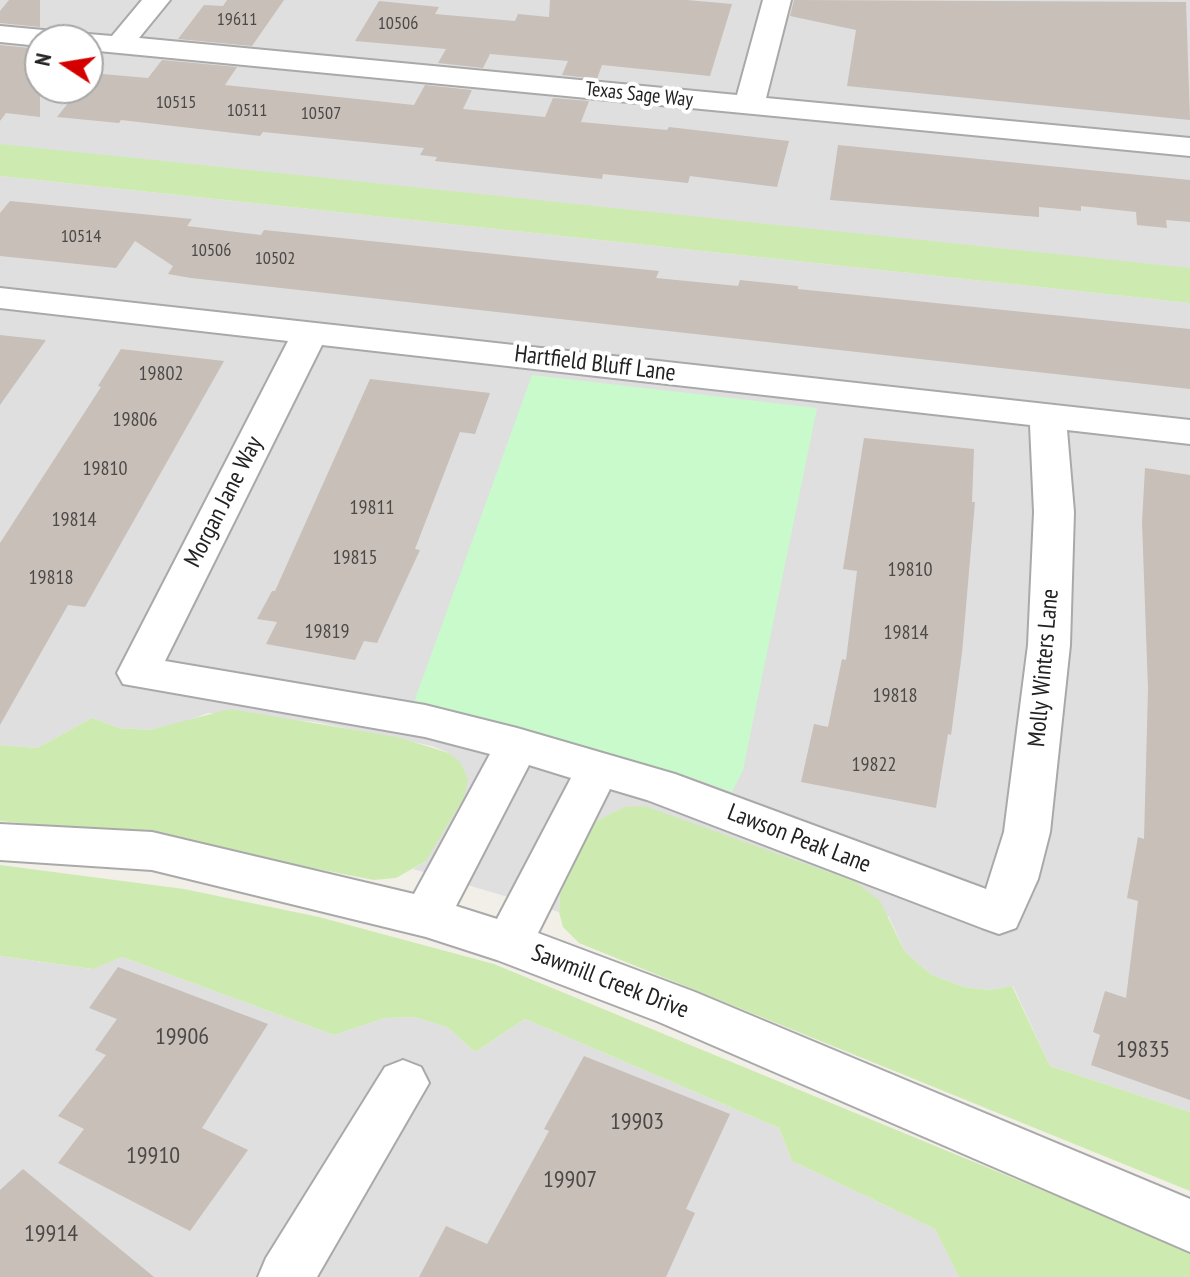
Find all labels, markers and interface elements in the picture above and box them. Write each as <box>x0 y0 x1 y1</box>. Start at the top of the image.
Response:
house number: 19611 <box>217 9 257 31</box>
house number: 10506 <box>378 13 418 35</box>
north arrow <box>24 24 104 104</box>
text: N <box>28 51 57 68</box>
street label: Texas Sage Way <box>584 77 694 113</box>
house number: 10515 <box>156 92 196 114</box>
house number: 10511 <box>227 100 267 122</box>
house number: 10507 <box>301 103 341 125</box>
house number: 10514 <box>61 226 101 248</box>
house number: 10506 <box>191 240 231 262</box>
house number: 10502 <box>255 248 295 270</box>
street label: Hartfield Bluff Lane <box>513 340 677 388</box>
house number: 19802 <box>139 362 183 386</box>
house number: 19806 <box>113 408 157 432</box>
street label: Morgan Jane Way <box>179 432 269 572</box>
house number: 19810 <box>83 457 127 481</box>
house number: 19811 <box>350 496 394 520</box>
house number: 19814 <box>52 508 96 532</box>
house number: 19815 <box>333 546 377 570</box>
house number: 19810 <box>888 558 932 582</box>
house number: 19818 <box>29 566 73 590</box>
street label: Molly Winters Lane <box>1023 588 1065 748</box>
house number: 19819 <box>305 620 349 644</box>
house number: 19814 <box>884 621 928 645</box>
house number: 19818 <box>873 684 917 708</box>
house number: 19822 <box>852 753 896 777</box>
street label: Lawson Peak Lane <box>723 798 875 880</box>
street label: Sawmill Creek Drive <box>527 939 693 1025</box>
house number: 19906 <box>155 1023 209 1051</box>
house number: 19835 <box>1116 1036 1170 1064</box>
house number: 19903 <box>610 1108 664 1136</box>
house number: 19910 <box>126 1142 180 1170</box>
house number: 19907 <box>543 1166 597 1194</box>
house number: 19914 <box>24 1220 78 1248</box>

